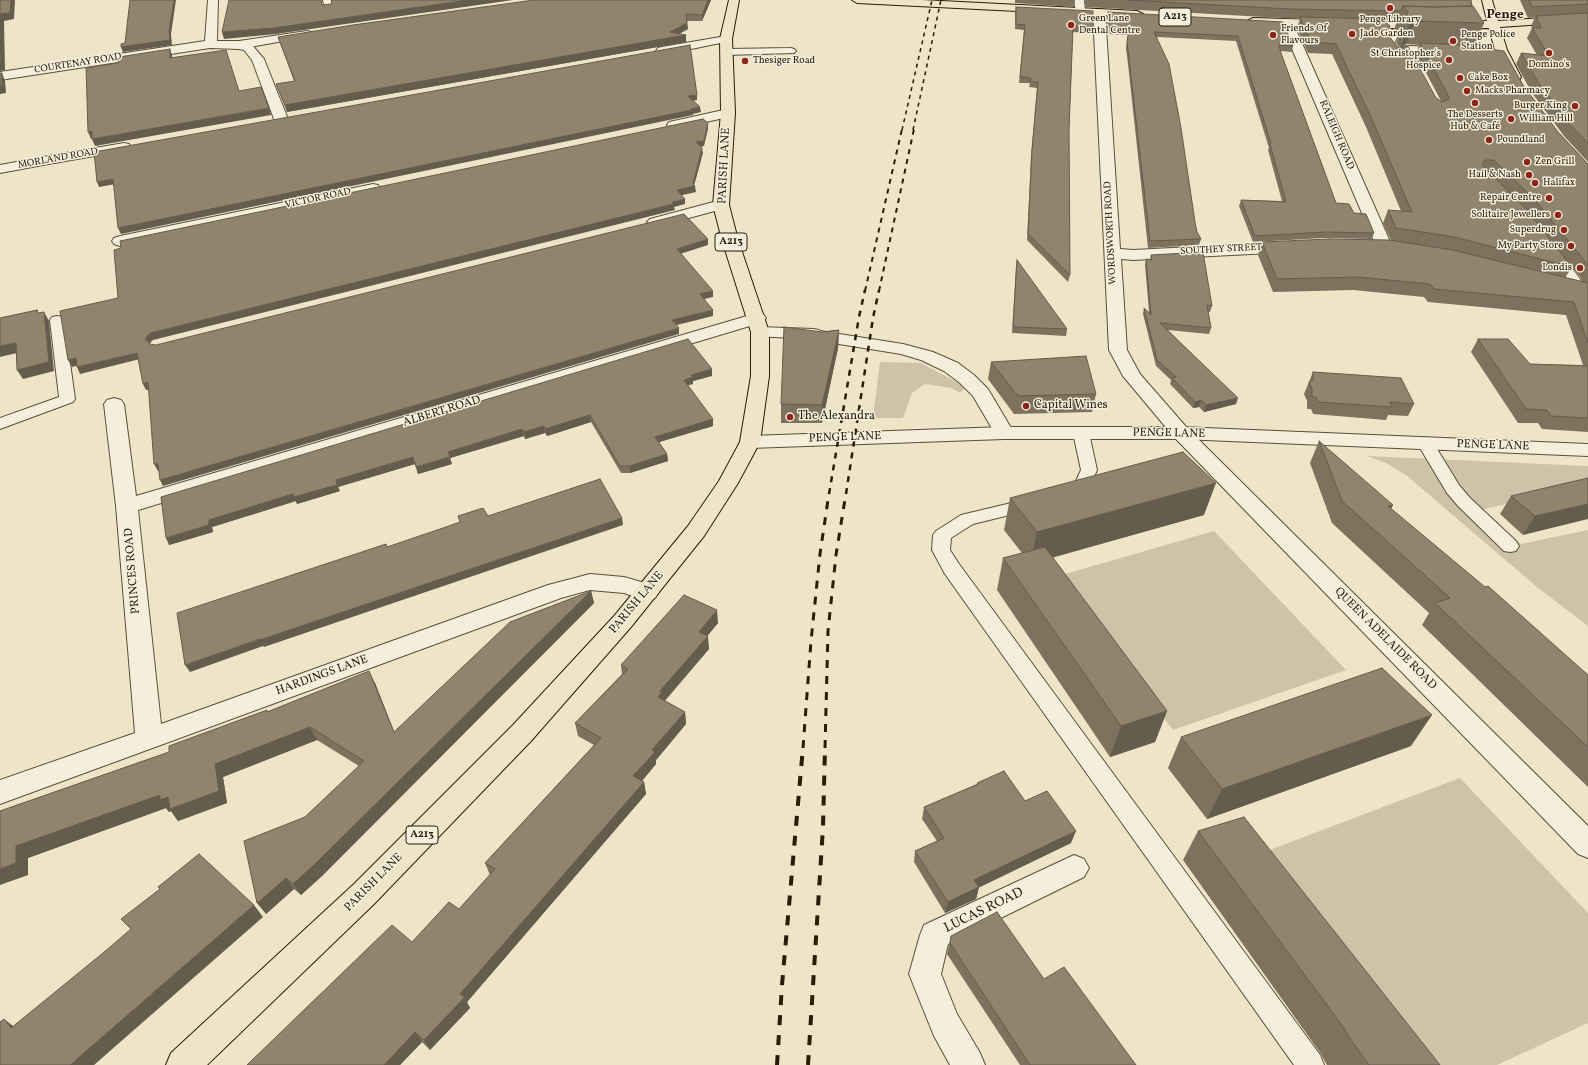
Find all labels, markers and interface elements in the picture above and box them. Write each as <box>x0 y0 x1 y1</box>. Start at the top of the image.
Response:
marker: Penge Library <box>1385 3 1395 13</box>
road number: A213 <box>1159 8 1191 26</box>
district label: Penge <box>1486 8 1524 24</box>
place label: Green Lane Dental Centre <box>1079 13 1140 36</box>
place label: Penge Library <box>1359 14 1421 26</box>
marker: Green Lane Dental Centre <box>1066 20 1076 30</box>
place label: Friends Of Flavours <box>1281 23 1327 46</box>
place label: Jade Garden <box>1360 28 1413 40</box>
marker: Jade Garden <box>1347 29 1357 39</box>
place label: Penge Police Station <box>1461 29 1515 52</box>
marker: Friends Of Flavours <box>1268 30 1278 40</box>
marker: Penge Police Station <box>1448 36 1458 46</box>
place label: St Christopher's Hospice <box>1370 48 1441 72</box>
marker: Domino's <box>1544 48 1554 58</box>
street label: COURTENAY ROAD <box>34 51 122 77</box>
place label: Thesiger Road <box>753 55 815 67</box>
marker: St Christopher's Hospice <box>1444 55 1454 65</box>
marker: Thesiger Road <box>740 56 750 66</box>
place label: Domino's <box>1528 59 1570 71</box>
place label: Cake Box <box>1468 72 1508 84</box>
marker: Cake Box <box>1455 73 1465 83</box>
place label: Macks Pharmacy <box>1475 85 1550 97</box>
marker: Macks Pharmacy <box>1462 86 1472 96</box>
marker: The Desserts Hub & Café <box>1470 98 1480 108</box>
street label: RALEIGH ROAD <box>1316 99 1356 171</box>
place label: Burger King <box>1514 100 1567 112</box>
marker: Burger King <box>1570 101 1580 111</box>
place label: The Desserts Hub & Café <box>1447 109 1503 132</box>
place label: William Hill <box>1519 113 1573 125</box>
marker: William Hill <box>1506 114 1516 124</box>
street label: PARISH LANE <box>716 127 734 205</box>
place label: Poundland <box>1497 134 1545 146</box>
marker: Poundland <box>1484 135 1494 145</box>
street label: MORLAND ROAD <box>17 146 99 172</box>
place label: Zen Grill <box>1535 156 1575 168</box>
marker: Zen Grill <box>1522 157 1532 167</box>
place label: Hail & Nash <box>1468 169 1521 181</box>
marker: Hail & Nash <box>1524 170 1534 180</box>
place label: Halifax <box>1543 177 1575 189</box>
marker: Halifax <box>1530 178 1540 188</box>
street label: WORDSWORTH ROAD <box>1102 181 1120 285</box>
street label: VICTOR ROAD <box>284 186 352 212</box>
place label: Repair Centre <box>1480 192 1541 204</box>
marker: Repair Centre <box>1544 193 1554 203</box>
place label: Solitaire Jewellers <box>1471 209 1550 221</box>
marker: Solitaire Jewellers <box>1553 210 1563 220</box>
place label: Superdrug <box>1510 224 1556 236</box>
marker: Superdrug <box>1559 225 1569 235</box>
road number: A213 <box>715 233 747 251</box>
place label: My Party Store <box>1498 240 1563 252</box>
marker: My Party Store <box>1566 241 1576 251</box>
street label: SOUTHEY STREET <box>1180 242 1262 258</box>
place label: Londis <box>1542 262 1572 274</box>
marker: Londis <box>1575 263 1585 273</box>
street label: ALBERT ROAD <box>401 393 483 431</box>
place label: Capital Wines <box>1034 399 1108 413</box>
marker: Capital Wines <box>1021 401 1031 411</box>
place label: The Alexandra <box>798 410 875 424</box>
marker: The Alexandra <box>785 412 795 422</box>
street label: PENGE LANE <box>1133 426 1205 442</box>
street label: PENGE LANE <box>808 430 882 446</box>
street label: PENGE LANE <box>1456 438 1530 454</box>
street label: PRINCES ROAD <box>122 527 144 615</box>
street label: PARISH LANE <box>607 569 667 637</box>
street label: QUEEN ADELAIDE ROAD <box>1331 585 1439 693</box>
street label: HARDINGS LANE <box>274 653 370 699</box>
road number: A213 <box>406 826 438 844</box>
street label: PARISH LANE <box>342 851 406 915</box>
street label: LUCAS ROAD <box>942 885 1026 937</box>

